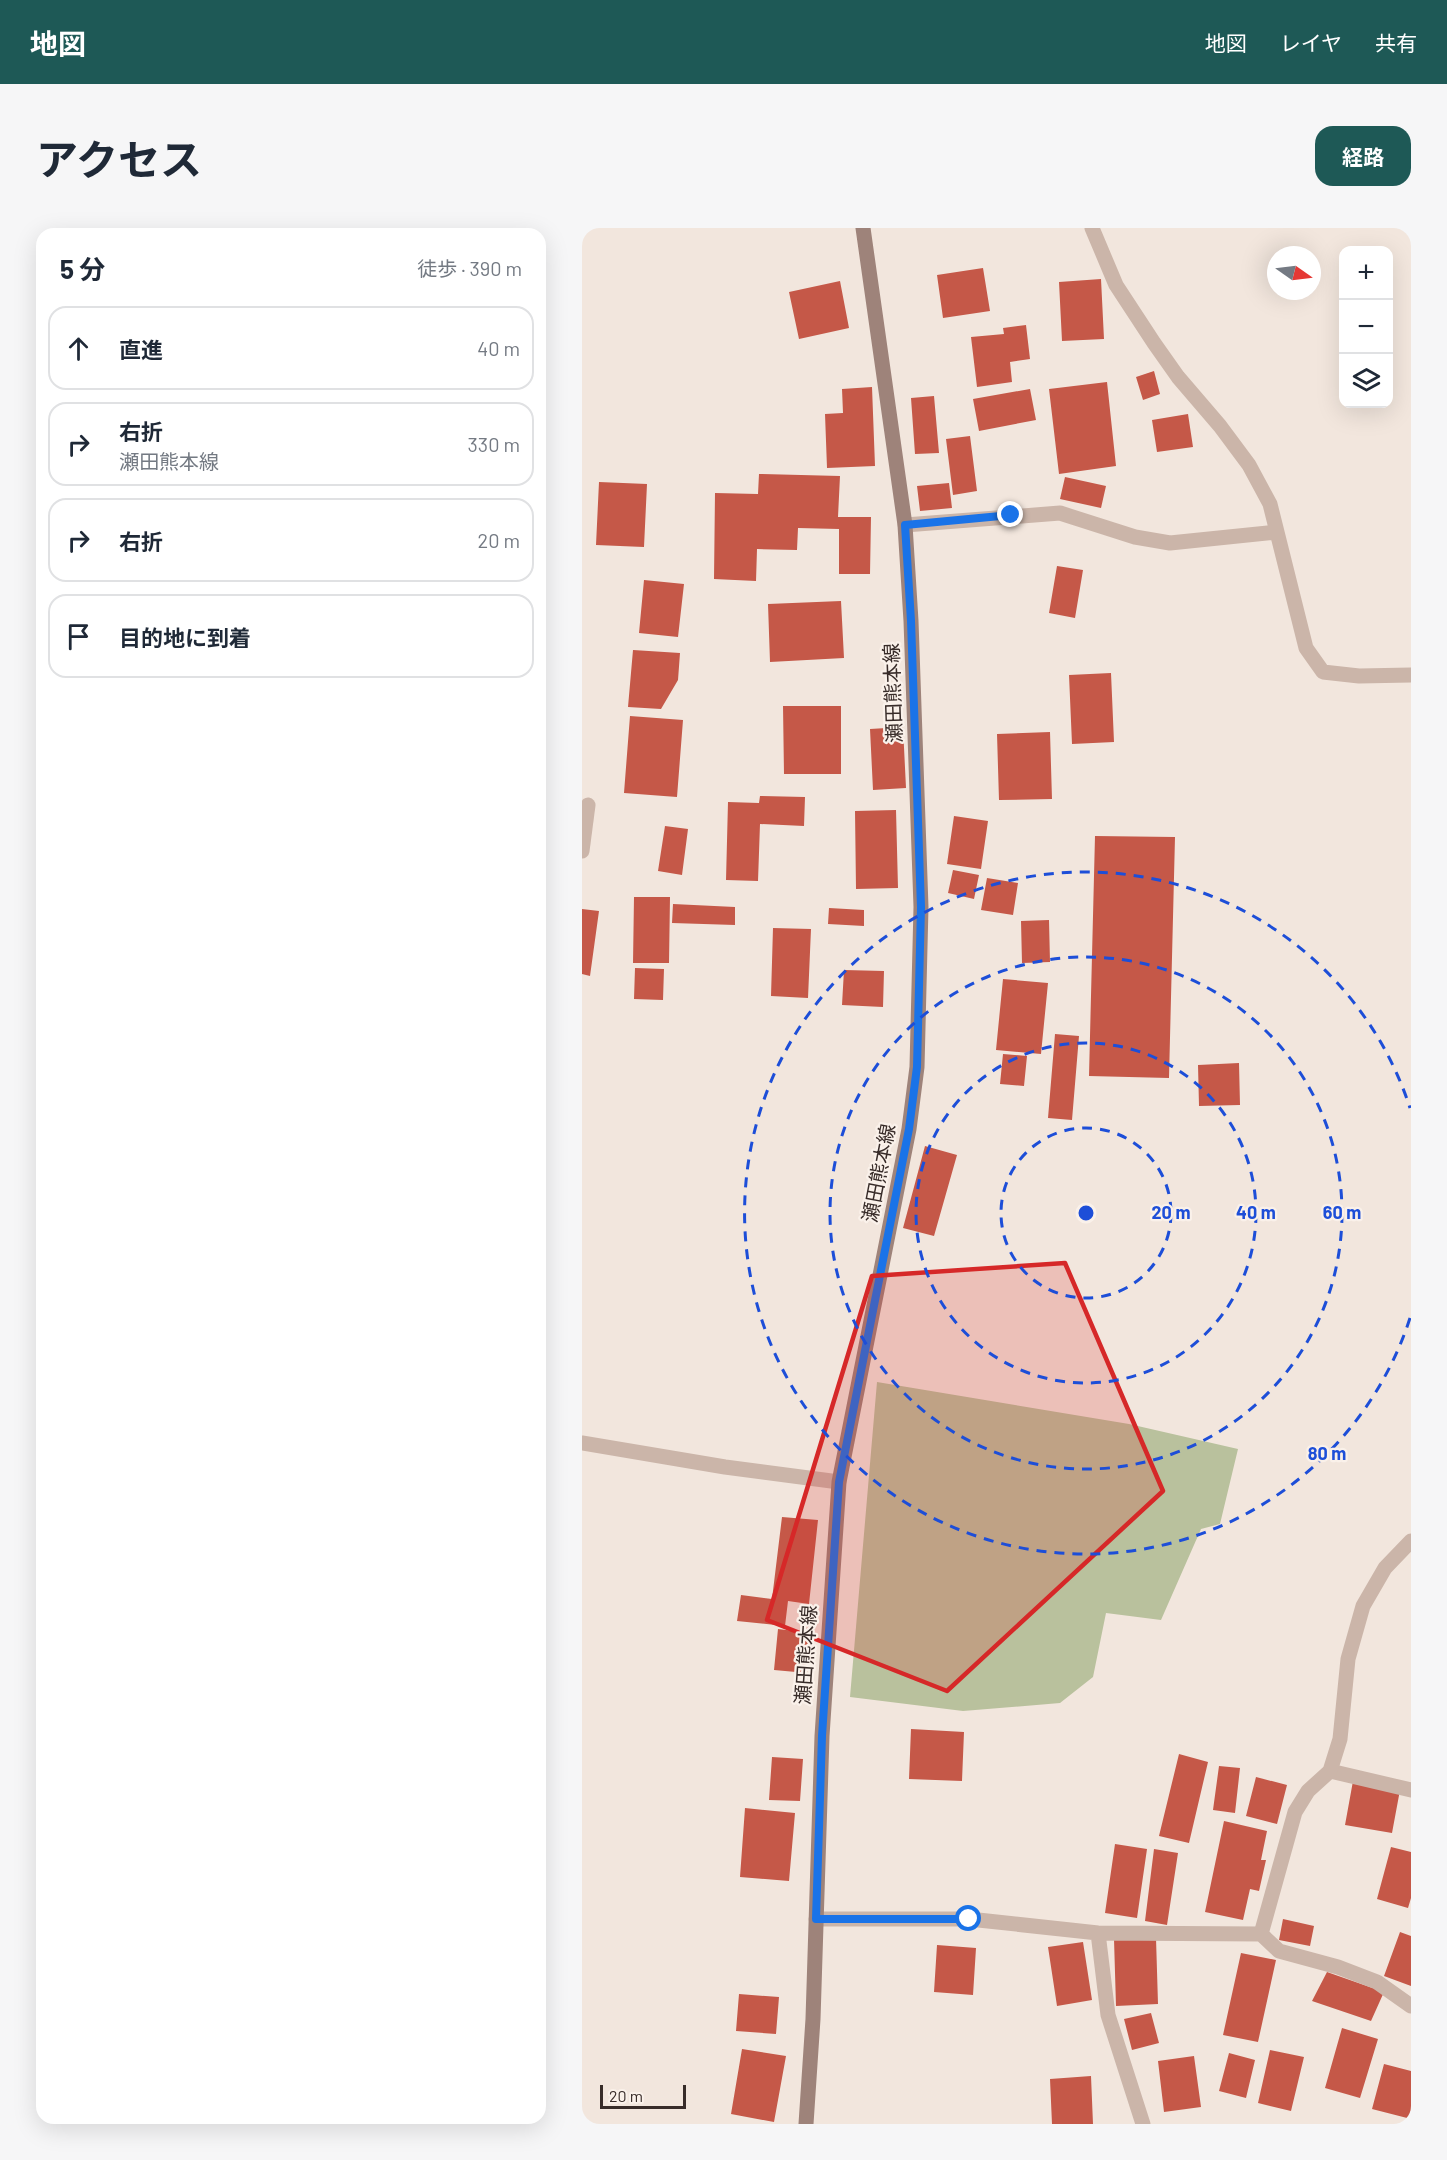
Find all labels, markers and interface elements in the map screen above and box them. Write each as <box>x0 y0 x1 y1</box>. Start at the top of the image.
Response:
text: 地図 <box>30 26 86 60</box>
text: 地図 <box>1205 30 1247 55</box>
text: レイヤ <box>1280 30 1342 55</box>
text: 共有 <box>1375 30 1417 55</box>
button: 経路 <box>1315 126 1411 186</box>
text: アクセス <box>36 133 202 183</box>
north arrow <box>1267 246 1321 300</box>
map controls <box>1339 246 1393 408</box>
button: + <box>1339 246 1393 300</box>
text: 5 分 <box>60 253 105 284</box>
text: 徒歩 · 390 m <box>417 256 522 280</box>
button: − <box>1339 300 1393 354</box>
icon: ahead <box>62 332 95 365</box>
text: 直進 <box>119 336 163 362</box>
text: 40 m <box>477 336 520 360</box>
button: layers <box>1339 354 1393 408</box>
text: 右折 <box>119 418 163 444</box>
icon: right <box>62 428 95 461</box>
text: 330 m <box>468 432 520 456</box>
text: 瀬田熊本線 <box>119 449 219 473</box>
route end <box>997 501 1023 527</box>
icon: right <box>62 524 95 557</box>
text: 右折 <box>119 528 163 554</box>
text: 20 m <box>477 528 520 552</box>
icon: arrive <box>62 620 95 653</box>
text: 目的地に到着 <box>119 624 251 650</box>
street label: 瀬田熊本線 <box>878 643 906 743</box>
street label: 瀬田熊本線 <box>857 1121 899 1224</box>
text: 20 m <box>1152 1201 1190 1223</box>
text: 40 m <box>1236 1201 1276 1223</box>
text: 60 m <box>1323 1201 1361 1223</box>
centre of rings <box>1076 1203 1096 1223</box>
text: 80 m <box>1308 1442 1346 1464</box>
street label: 瀬田熊本線 <box>790 1604 820 1706</box>
route start <box>955 1905 981 1931</box>
scale bar <box>600 2082 686 2110</box>
text: 20 m <box>609 2086 643 2105</box>

